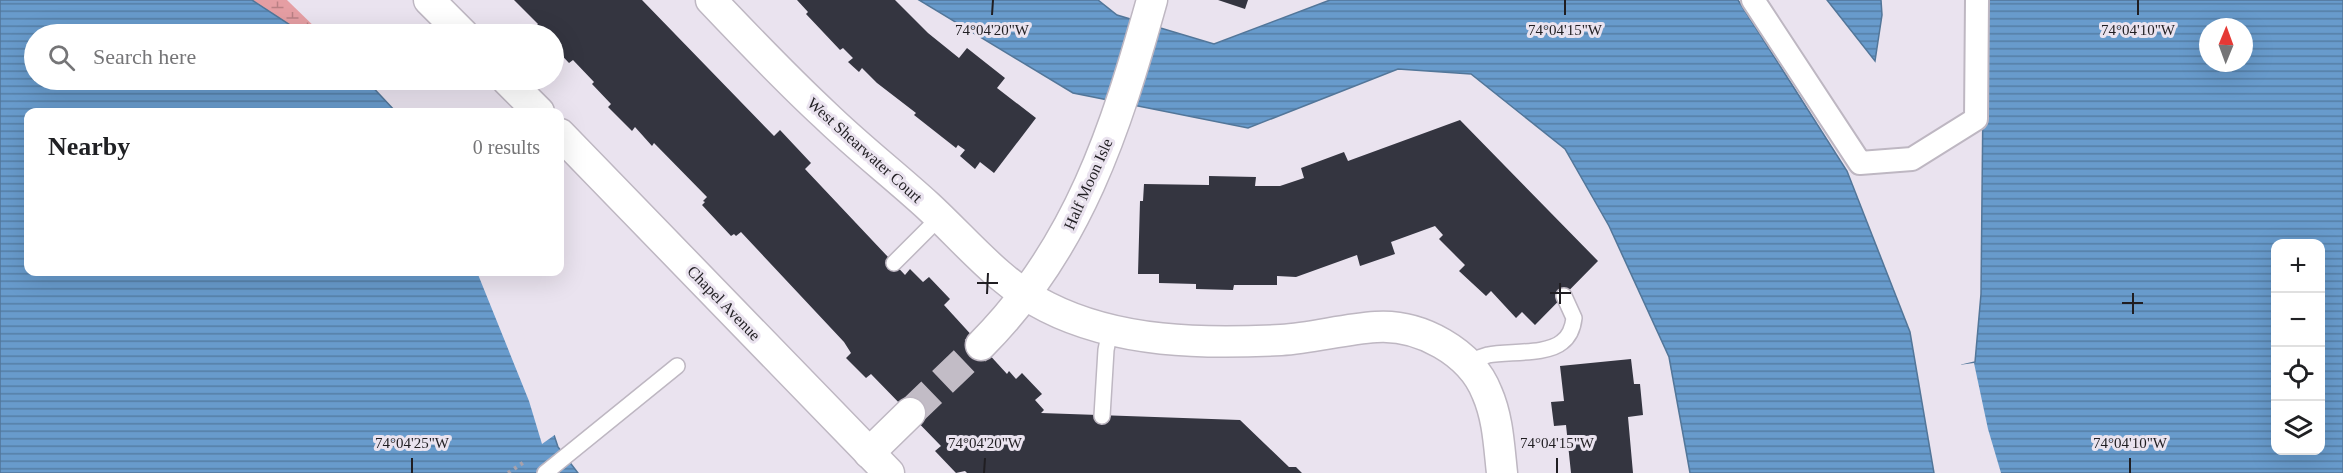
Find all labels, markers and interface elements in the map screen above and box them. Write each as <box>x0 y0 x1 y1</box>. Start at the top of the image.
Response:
north arrow <box>2199 18 2253 72</box>
text: 74°04'20"W <box>955 22 1030 38</box>
text: 74°04'15"W <box>1528 22 1603 38</box>
text: 74°04'10"W <box>2101 22 2176 38</box>
search box <box>24 24 564 90</box>
icon: search <box>45 41 78 74</box>
text: Search here <box>93 44 196 69</box>
street label: West Shearwater Court <box>804 94 926 206</box>
text: Nearby <box>48 132 130 161</box>
text: 0 results <box>473 136 540 158</box>
street label: Half Moon Isle <box>1060 136 1116 232</box>
map controls <box>2271 239 2325 455</box>
button: + <box>2271 239 2325 293</box>
street label: Chapel Avenue <box>683 262 764 344</box>
button: − <box>2271 293 2325 347</box>
button: locate <box>2271 347 2325 401</box>
button: layers <box>2271 401 2325 455</box>
text: 74°04'25"W <box>375 435 450 451</box>
text: 74°04'20"W <box>948 435 1023 451</box>
text: 74°04'15"W <box>1520 435 1595 451</box>
text: 74°04'10"W <box>2093 435 2168 451</box>

